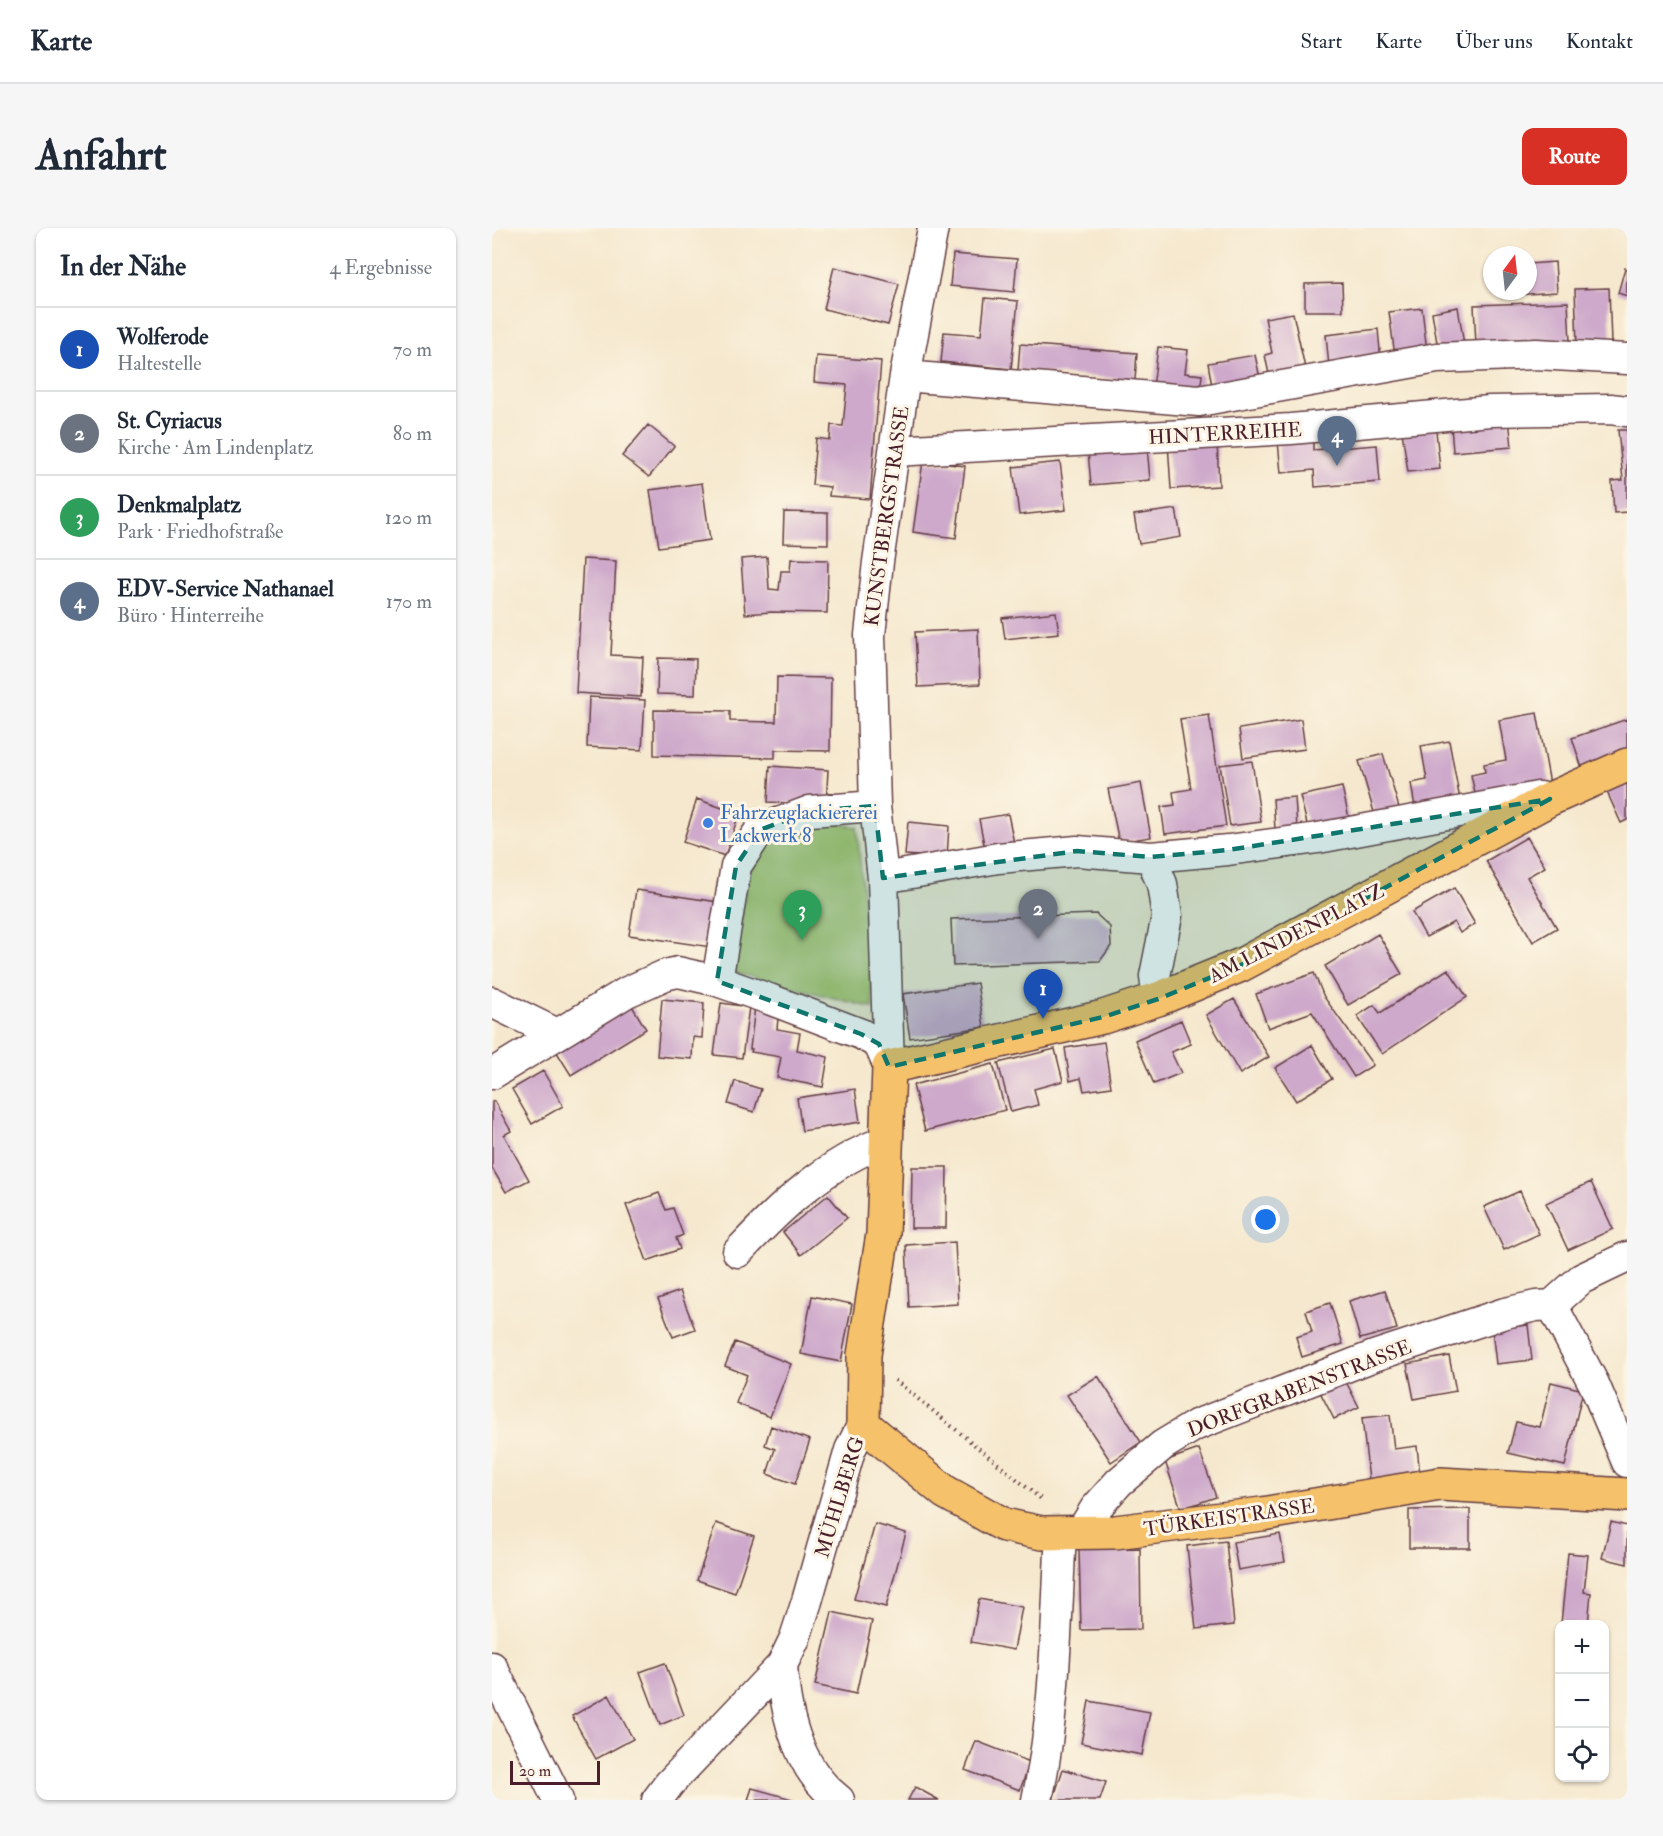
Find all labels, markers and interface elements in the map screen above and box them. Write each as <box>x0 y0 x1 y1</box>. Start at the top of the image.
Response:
text: Karte <box>30 24 92 59</box>
text: Start <box>1300 28 1342 55</box>
text: Karte <box>1375 28 1422 55</box>
text: Über uns <box>1455 28 1533 55</box>
text: Kontakt <box>1566 28 1633 55</box>
button: Route <box>1522 128 1627 185</box>
text: Anfahrt <box>36 130 167 182</box>
north arrow <box>1483 246 1537 300</box>
text: In der Nähe <box>60 251 186 283</box>
text: 4 Ergebnisse <box>330 255 432 280</box>
text: Wolferode <box>117 323 209 351</box>
text: 1 <box>76 337 83 362</box>
text: 70 m <box>393 337 432 362</box>
text: Haltestelle <box>117 351 202 376</box>
street label: KUNSTBERGSTRASSE <box>859 404 914 628</box>
text: St. Cyriacus <box>117 407 222 435</box>
pin: 4 <box>1318 416 1356 466</box>
street label: HINTERREIHE <box>1148 417 1302 450</box>
text: 2 <box>74 421 85 446</box>
text: 80 m <box>393 421 432 446</box>
text: Kirche · Am Lindenplatz <box>117 435 313 460</box>
text: Denkmalplatz <box>117 491 241 519</box>
text: 3 <box>76 505 83 530</box>
text: 120 m <box>385 505 432 530</box>
text: Park · Friedhofstraße <box>117 519 283 544</box>
text: EDV-Service Nathanael <box>117 575 334 603</box>
text: 4 <box>74 589 85 614</box>
text: 170 m <box>386 589 432 614</box>
text: Büro · Hinterreihe <box>117 603 264 628</box>
place label: Fahrzeuglackiererei Lackwerk 8 <box>720 800 878 848</box>
marker: Fahrzeuglackiererei Lackwerk 8 <box>701 816 715 830</box>
street label: AM LINDENPLATZ <box>1203 878 1388 989</box>
pin: 3 <box>782 890 822 940</box>
pin: 2 <box>1018 890 1058 939</box>
pin: 1 <box>1024 970 1062 1019</box>
your location <box>1251 1205 1280 1234</box>
street label: DORFGRABENSTRASSE <box>1184 1334 1415 1443</box>
street label: MÜHLBERG <box>809 1433 870 1561</box>
street label: TÜRKEISTRASSE <box>1142 1493 1316 1542</box>
map controls <box>1555 1620 1609 1782</box>
button: + <box>1555 1620 1609 1674</box>
button: − <box>1555 1674 1609 1728</box>
button: locate <box>1555 1728 1609 1782</box>
scale bar <box>510 1758 600 1786</box>
text: 20 m <box>519 1761 551 1781</box>

